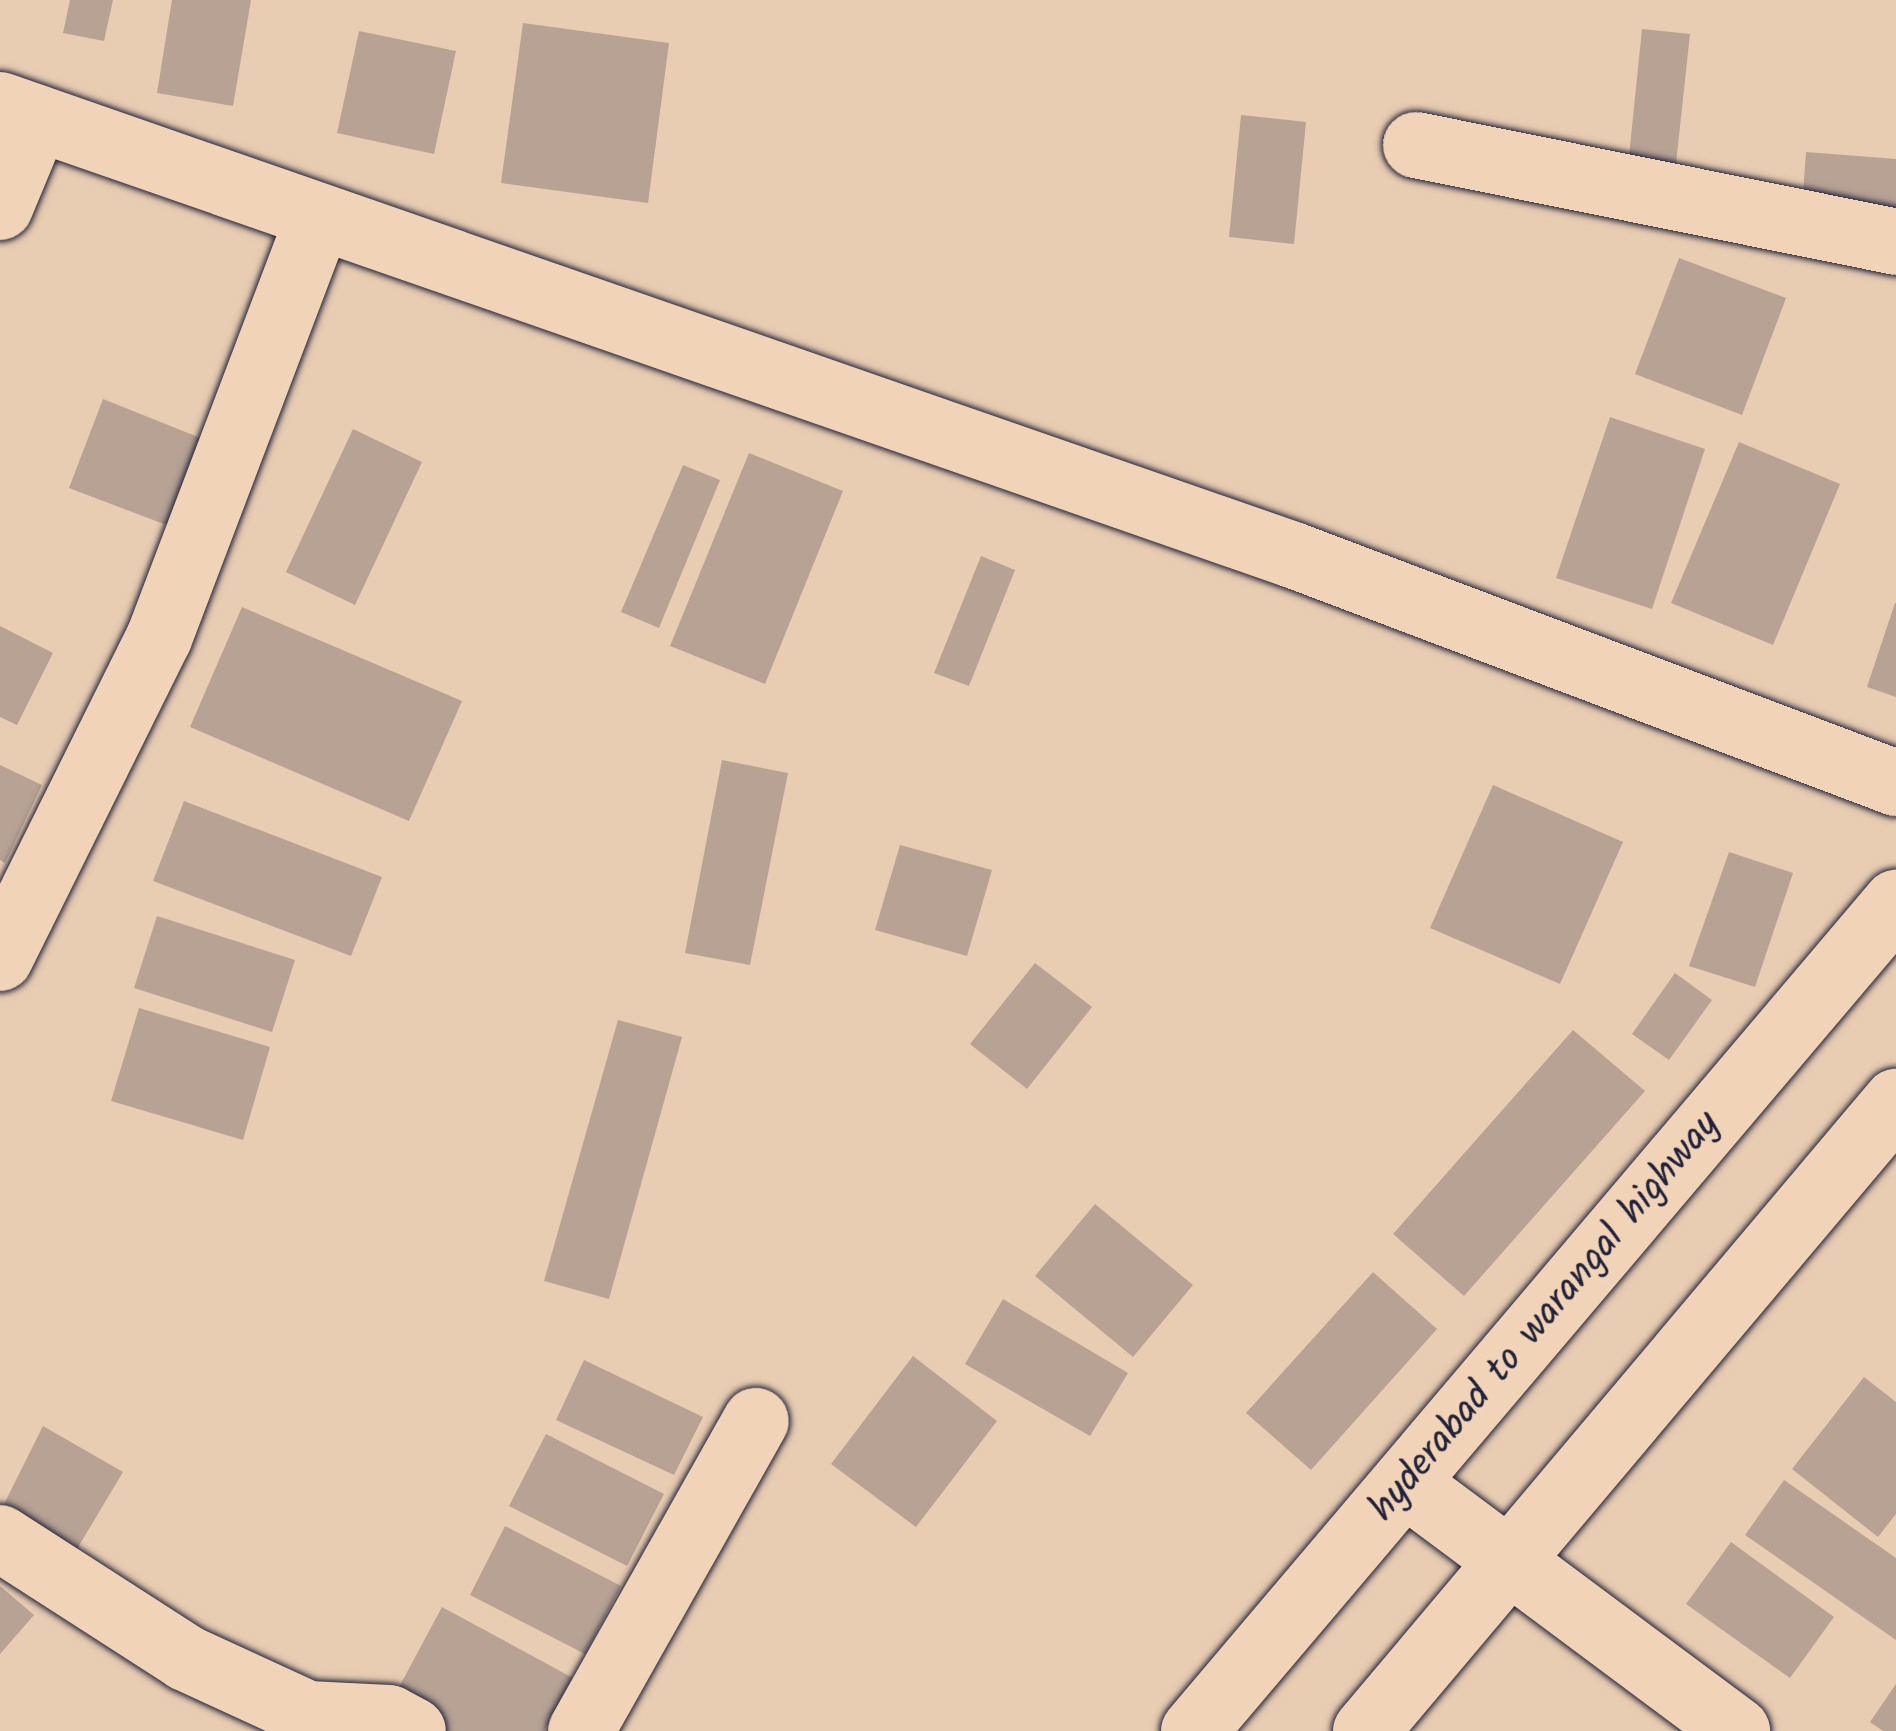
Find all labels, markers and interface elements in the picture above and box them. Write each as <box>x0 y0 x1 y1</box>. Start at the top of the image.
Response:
street label: hyderabad to warangal highway <box>1361 1103 1731 1531</box>

